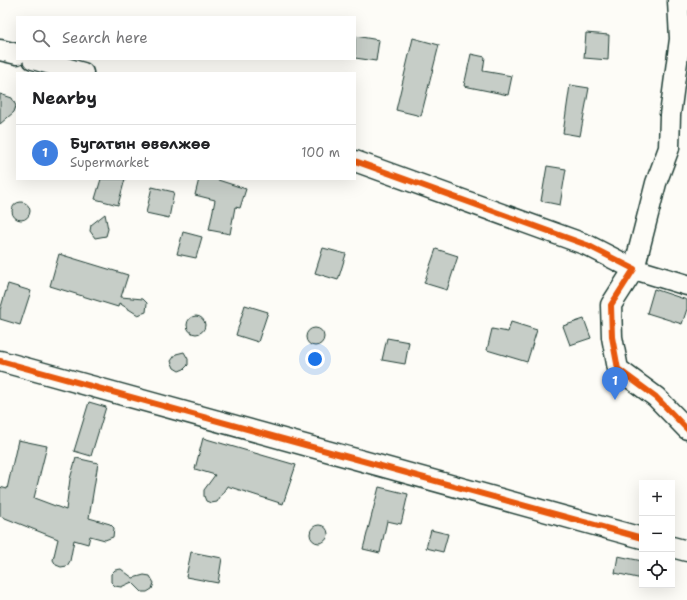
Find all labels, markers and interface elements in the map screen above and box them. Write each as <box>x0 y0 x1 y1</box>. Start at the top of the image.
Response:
search box <box>16 16 356 60</box>
icon: search <box>30 27 52 49</box>
text: Search here <box>62 28 148 48</box>
text: Nearby <box>32 87 97 109</box>
text: Бугатын өвөлжөө <box>70 134 210 154</box>
text: 1 <box>42 144 48 161</box>
text: 100 m <box>301 144 340 161</box>
text: Supermarket <box>70 154 149 171</box>
your location <box>305 349 325 369</box>
pin: 1 <box>602 367 628 400</box>
map controls <box>639 480 675 588</box>
button: + <box>639 480 675 516</box>
button: − <box>639 516 675 552</box>
button: locate <box>639 552 675 588</box>

